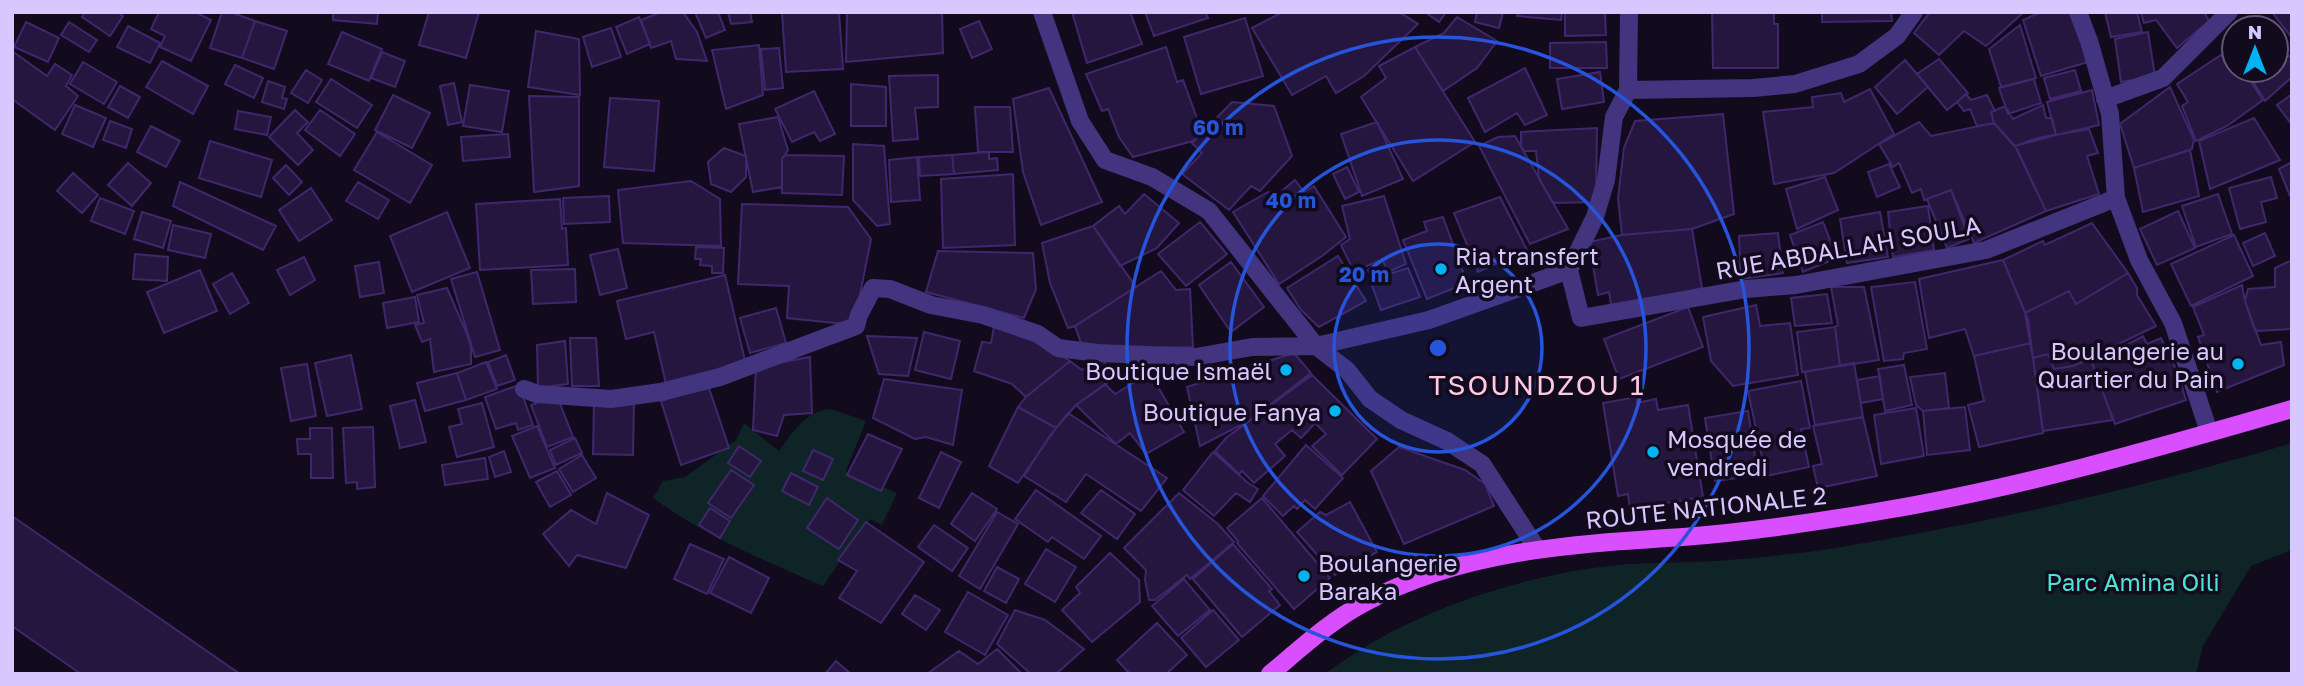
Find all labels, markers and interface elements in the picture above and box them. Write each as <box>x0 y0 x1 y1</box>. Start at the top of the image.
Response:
north arrow <box>2220 14 2290 84</box>
text: N <box>2248 20 2262 43</box>
text: 60 m <box>1193 114 1243 140</box>
text: 40 m <box>1266 187 1316 213</box>
street label: RUE ABDALLAH SOULA <box>1713 209 1983 285</box>
place label: Ria transfert Argent <box>1455 241 1599 298</box>
text: 20 m <box>1339 261 1389 287</box>
marker: Ria transfert Argent <box>1433 261 1449 277</box>
centre of rings <box>1426 336 1450 360</box>
place label: Boulangerie au Quartier du Pain <box>2037 336 2224 393</box>
place label: Boutique Ismaël <box>1085 356 1272 385</box>
marker: Boulangerie au Quartier du Pain <box>2230 356 2246 372</box>
marker: Boutique Ismaël <box>1278 362 1294 378</box>
district label: TSOUNDZOU 1 <box>1428 368 1646 401</box>
place label: Boutique Fanya <box>1143 397 1321 426</box>
marker: Boutique Fanya <box>1327 403 1343 419</box>
place label: Mosquée de vendredi <box>1667 424 1807 481</box>
marker: Mosquée de vendredi <box>1645 444 1661 460</box>
street label: ROUTE NATIONALE 2 <box>1584 480 1828 534</box>
place label: Boulangerie Baraka <box>1318 548 1457 605</box>
park label: Parc Amina Oili <box>2046 567 2220 596</box>
marker: Boulangerie Baraka <box>1296 568 1312 584</box>

